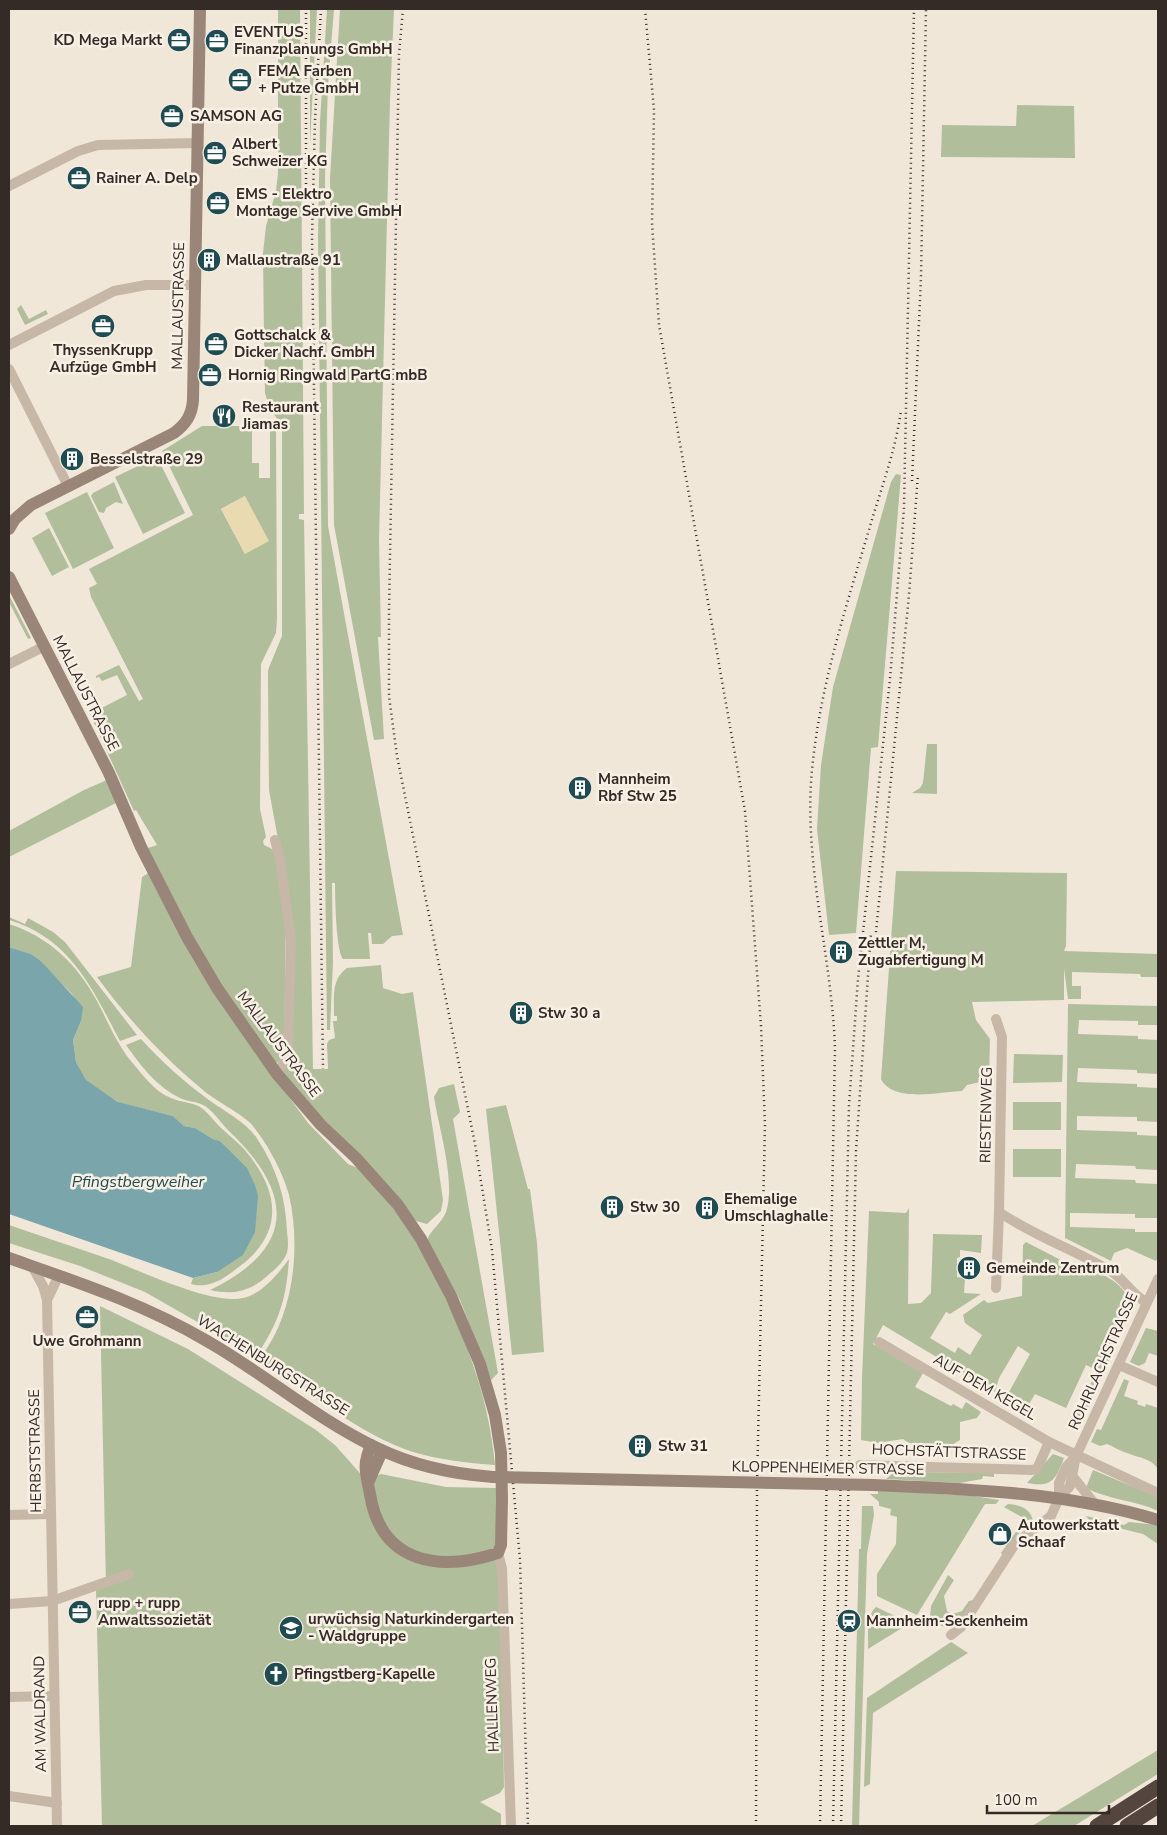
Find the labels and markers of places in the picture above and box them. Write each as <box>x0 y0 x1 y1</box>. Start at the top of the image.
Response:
place label: EVENTUS Finanzplanungs GmbH <box>234 22 393 59</box>
office icon: KD Mega Markt <box>166 27 192 53</box>
office icon: EVENTUS Finanzplanungs GmbH <box>204 28 230 54</box>
place label: KD Mega Markt <box>53 30 162 50</box>
place label: FEMA Farben + Putze GmbH <box>258 61 359 98</box>
office icon: FEMA Farben + Putze GmbH <box>227 67 253 93</box>
office icon: SAMSON AG <box>159 103 185 129</box>
place label: SAMSON AG <box>190 106 282 126</box>
place label: Albert Schweizer KG <box>232 134 327 171</box>
office icon: Albert Schweizer KG <box>202 140 228 166</box>
office icon: Rainer A. Delp <box>66 165 92 191</box>
place label: Rainer A. Delp <box>96 168 198 188</box>
place label: EMS - Elektro Montage Servive GmbH <box>236 184 402 221</box>
office icon: EMS - Elektro Montage Servive GmbH <box>205 190 231 216</box>
building icon: Mallaustraße 91 <box>196 247 222 273</box>
place label: Mallaustraße 91 <box>226 250 341 270</box>
office icon: ThyssenKrupp Aufzüge GmbH <box>90 313 116 339</box>
place label: Gottschalck & Dicker Nachf. GmbH <box>234 325 375 362</box>
office icon: Gottschalck & Dicker Nachf. GmbH <box>203 331 229 357</box>
place label: ThyssenKrupp Aufzüge GmbH <box>50 340 156 377</box>
office icon: Hornig Ringwald PartG mbB <box>197 362 223 388</box>
place label: Hornig Ringwald PartG mbB <box>228 365 428 385</box>
place label: Restaurant Jiamas <box>241 397 319 434</box>
restaurant icon: Restaurant Jiamas <box>211 403 237 429</box>
building icon: Besselstraße 29 <box>59 446 85 472</box>
place label: Besselstraße 29 <box>90 449 203 469</box>
place label: Mannheim Rbf Stw 25 <box>598 769 677 806</box>
building icon: Mannheim Rbf Stw 25 <box>567 775 593 801</box>
place label: Zettler M, Zugabfertigung M <box>858 933 984 970</box>
building icon: Zettler M, Zugabfertigung M <box>828 939 854 965</box>
building icon: Stw 30 a <box>508 1000 534 1026</box>
place label: Stw 30 a <box>538 1003 600 1023</box>
place label: Ehemalige Umschlaghalle <box>724 1189 828 1226</box>
building icon: Stw 30 <box>599 1194 625 1220</box>
building icon: Ehemalige Umschlaghalle <box>694 1195 720 1221</box>
place label: Stw 30 <box>630 1197 680 1217</box>
building icon: Gemeinde Zentrum <box>956 1255 982 1281</box>
place label: Gemeinde Zentrum <box>986 1258 1119 1278</box>
office icon: Uwe Grohmann <box>74 1304 100 1330</box>
place label: Uwe Grohmann <box>32 1331 142 1351</box>
building icon: Stw 31 <box>627 1433 653 1459</box>
place label: Stw 31 <box>658 1436 708 1456</box>
place label: Autowerkstatt Schaaf <box>1018 1515 1119 1552</box>
shop icon: Autowerkstatt Schaaf <box>987 1521 1013 1547</box>
place label: rupp + rupp Anwaltssozietät <box>98 1593 211 1630</box>
office icon: rupp + rupp Anwaltssozietät <box>67 1599 93 1625</box>
station icon: Mannheim-Seckenheim <box>836 1608 862 1634</box>
place label: urwüchsig Naturkindergarten - Waldgruppe <box>308 1609 514 1646</box>
place label: Mannheim-Seckenheim <box>866 1611 1028 1631</box>
school or university icon: urwüchsig Naturkindergarten - Waldgruppe <box>278 1615 304 1641</box>
church icon: Pfingstberg-Kapelle <box>263 1661 289 1687</box>
place label: Pfingstberg-Kapelle <box>294 1664 435 1684</box>

